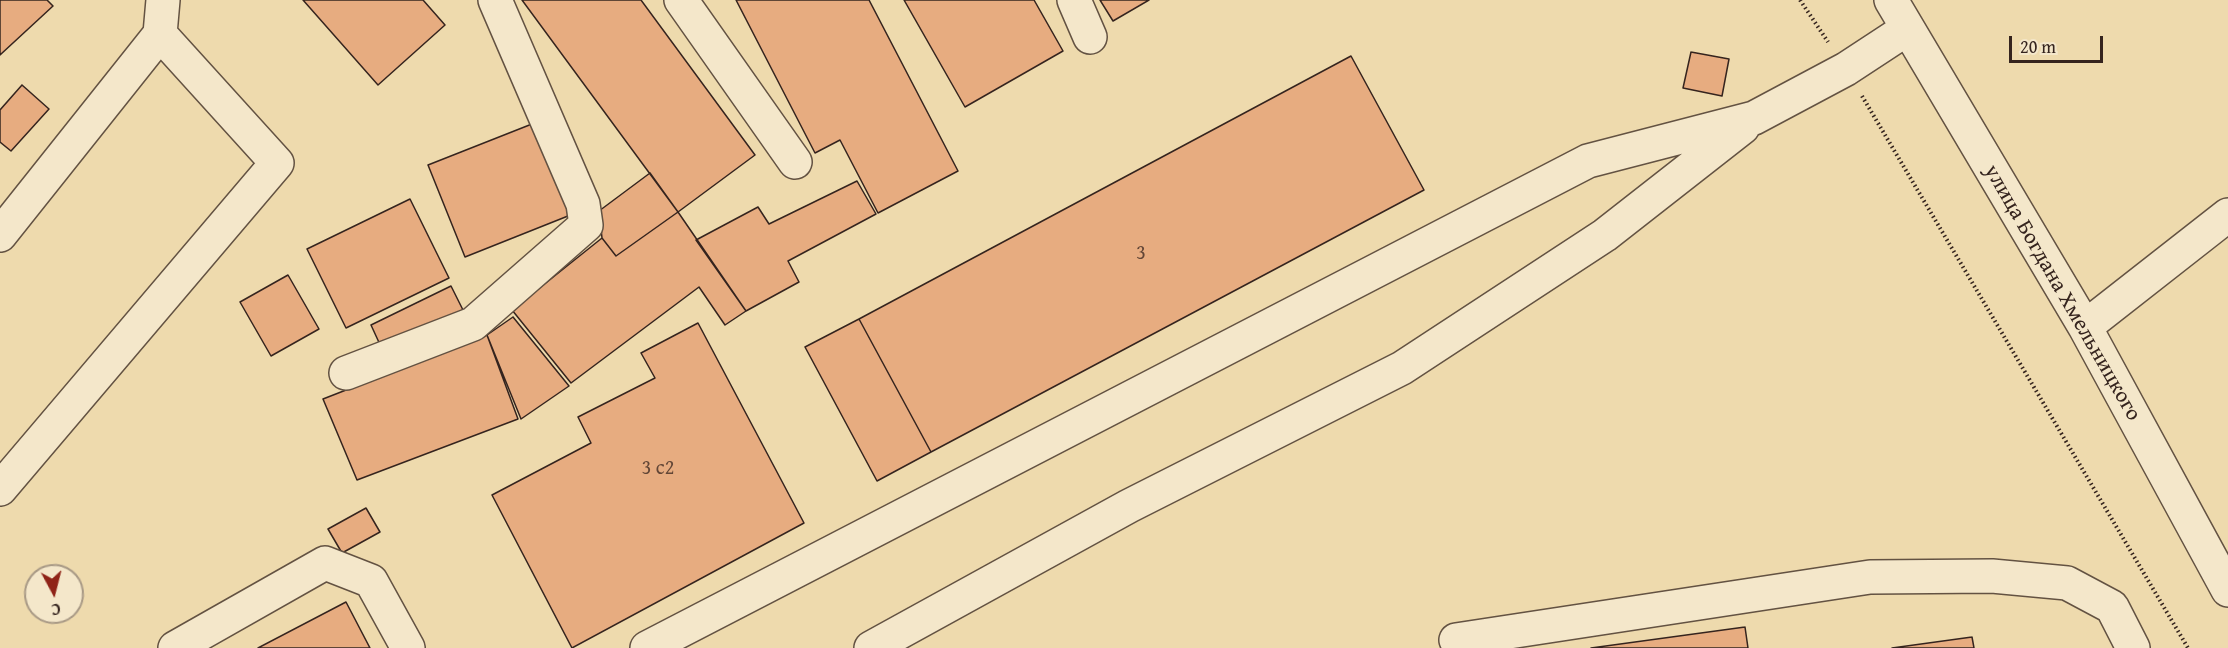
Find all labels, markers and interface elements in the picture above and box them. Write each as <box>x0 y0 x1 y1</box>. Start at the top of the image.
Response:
scale bar <box>2012 24 2106 62</box>
text: 20 m <box>2020 33 2056 60</box>
street label: улица Богдана Хмельницкого <box>1978 160 2146 426</box>
house number: 3 <box>1136 242 1146 266</box>
house number: 3 с2 <box>642 457 674 481</box>
north arrow <box>24 564 84 624</box>
text: С <box>50 597 62 622</box>

